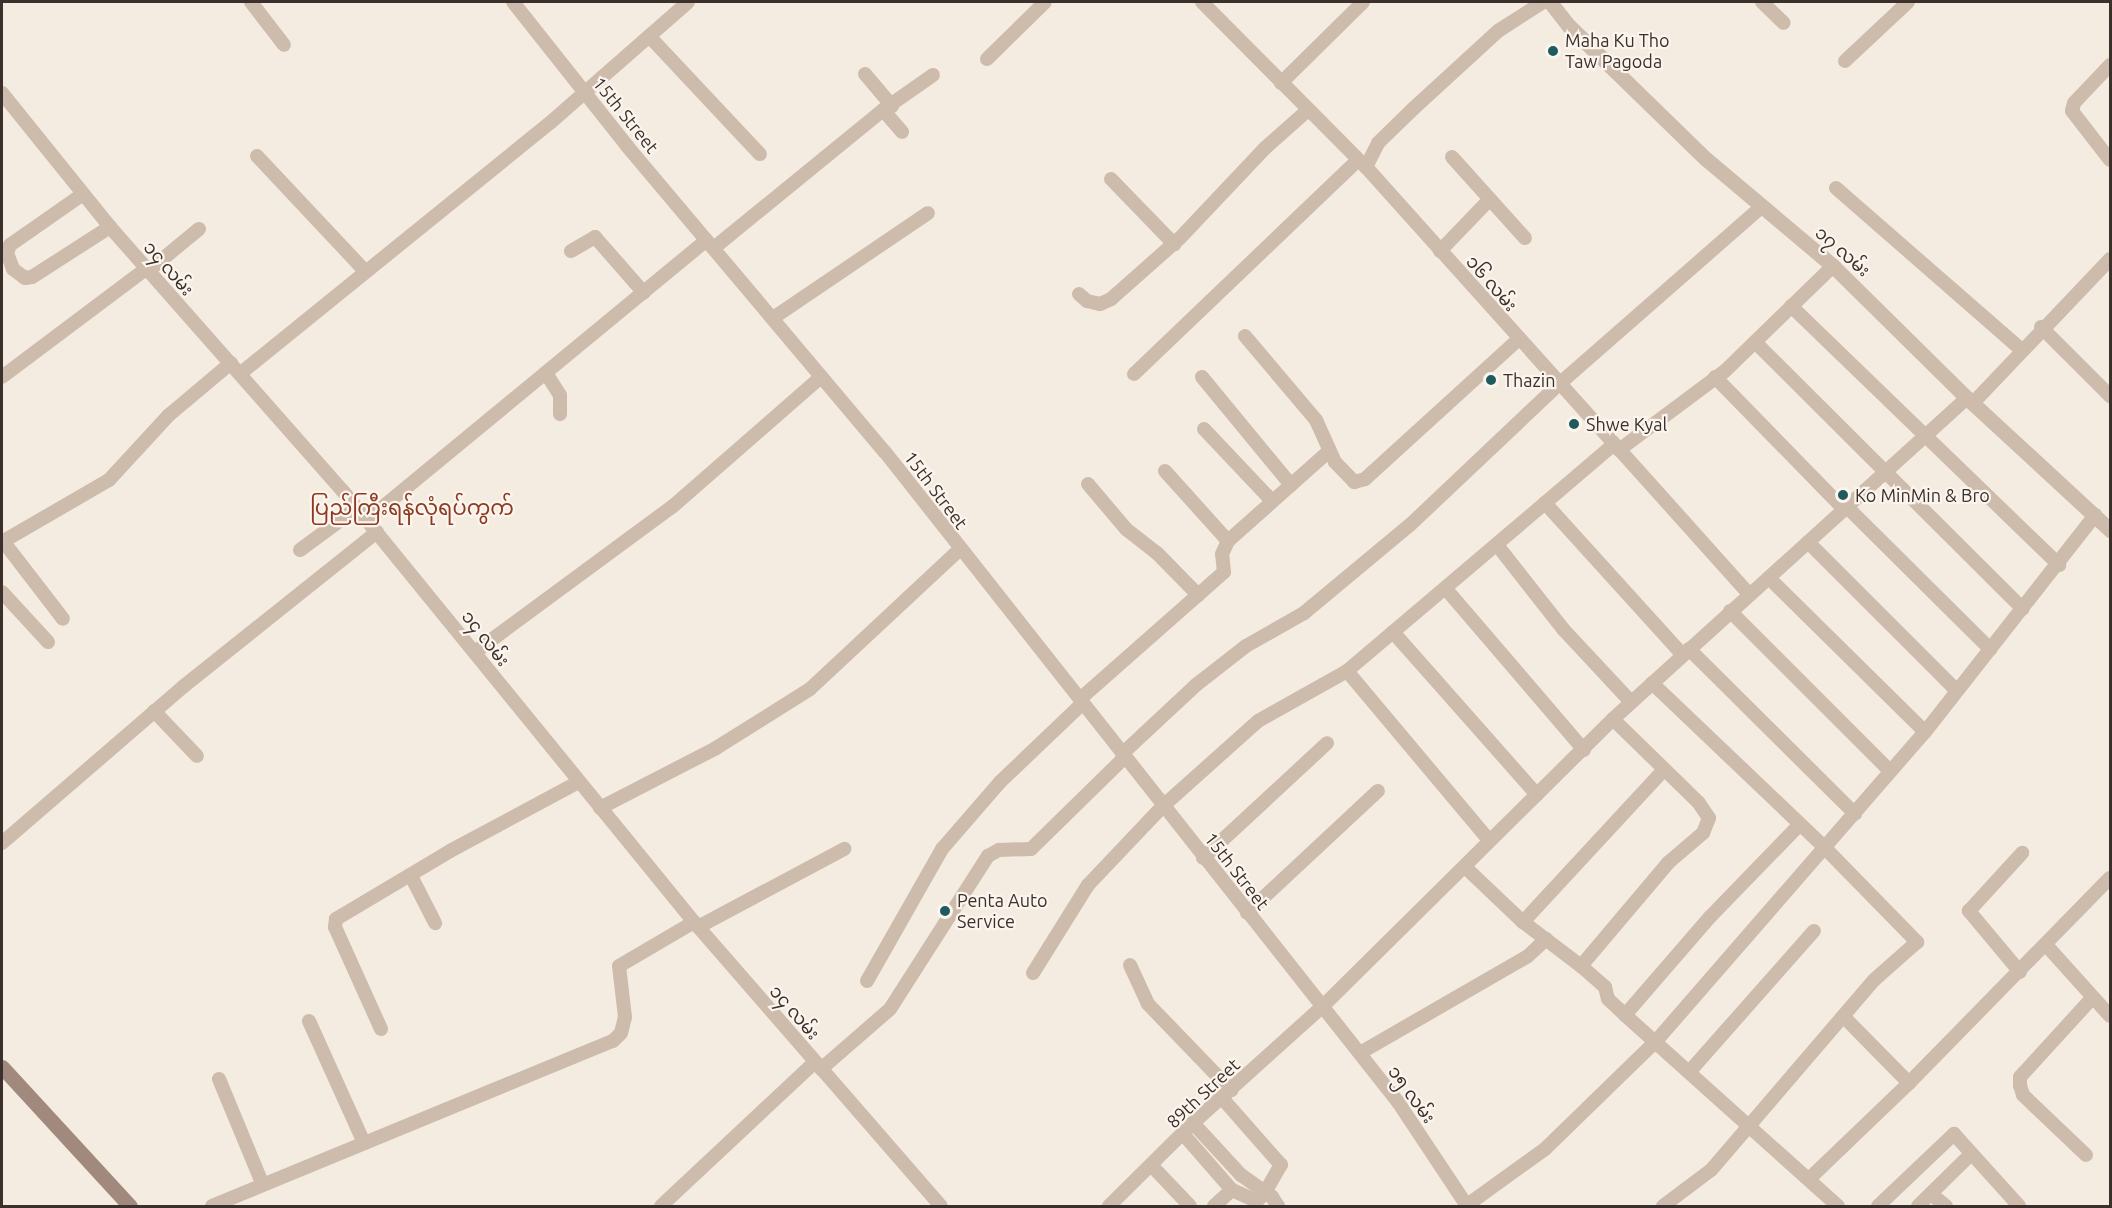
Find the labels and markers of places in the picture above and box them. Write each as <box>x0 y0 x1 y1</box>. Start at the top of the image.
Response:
place label: Maha Ku Tho Taw Pagoda <box>1565 30 1670 72</box>
marker: Maha Ku Tho Taw Pagoda <box>1546 44 1560 58</box>
place label: Thazin <box>1503 369 1555 391</box>
marker: Thazin <box>1484 373 1498 387</box>
place label: Shwe Kyal <box>1586 413 1667 435</box>
marker: Shwe Kyal <box>1567 417 1581 431</box>
place label: Ko MinMin & Bro <box>1855 484 1990 506</box>
marker: Ko MinMin & Bro <box>1836 488 1850 502</box>
place label: Penta Auto Service <box>957 890 1048 932</box>
marker: Penta Auto Service <box>938 904 952 918</box>

